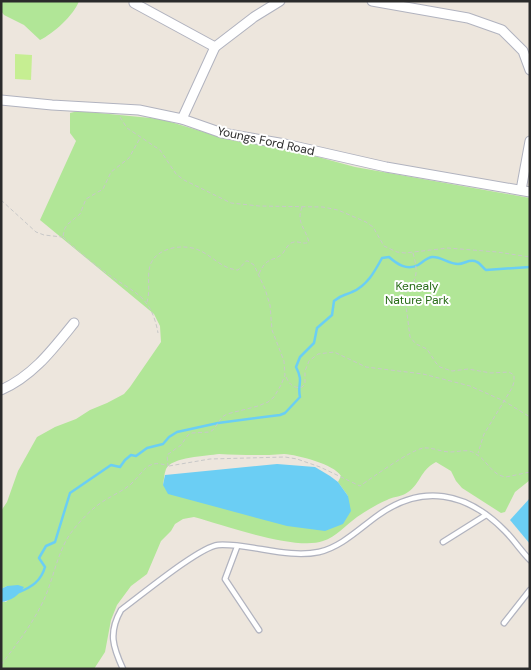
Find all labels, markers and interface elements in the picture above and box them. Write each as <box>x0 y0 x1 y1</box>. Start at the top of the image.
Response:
street label: Youngs Ford Road <box>216 123 316 159</box>
park label: Kenealy Nature Park <box>385 278 449 308</box>

